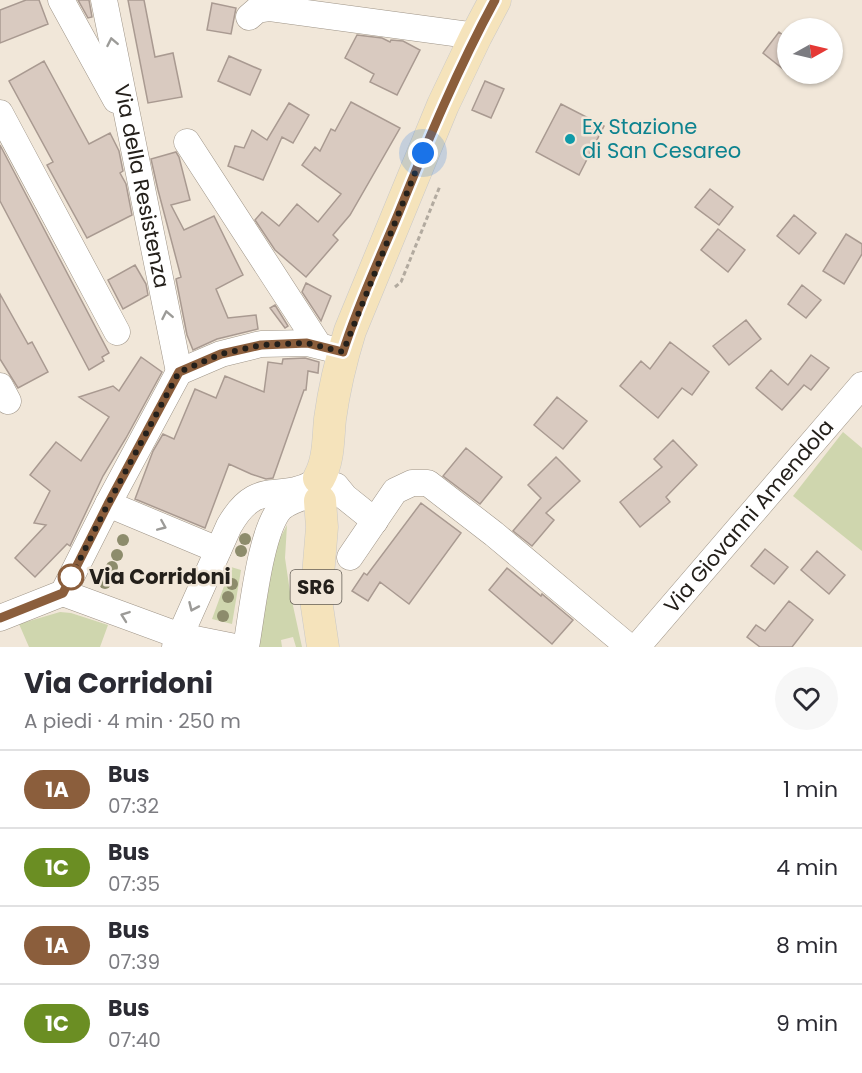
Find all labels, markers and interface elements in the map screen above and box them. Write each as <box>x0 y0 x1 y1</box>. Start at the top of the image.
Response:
north arrow <box>777 18 843 84</box>
map controls <box>777 18 843 84</box>
one-way arrow <box>106 37 119 47</box>
street label: Via della Resistenza <box>107 82 177 291</box>
place label: Ex Stazione di San Cesareo <box>582 112 741 165</box>
marker: Ex Stazione di San Cesareo <box>563 132 577 146</box>
your location <box>408 138 438 168</box>
one-way arrow <box>162 310 175 320</box>
street label: Via Giovanni Amendola <box>657 413 840 619</box>
one-way arrow <box>155 519 166 531</box>
place label: Via Corridoni <box>89 562 231 591</box>
marker: Via Corridoni <box>58 564 84 590</box>
road number: SR6 <box>290 570 342 604</box>
one-way arrow <box>188 601 200 612</box>
one-way arrow <box>120 610 131 623</box>
text: Via Corridoni <box>24 664 213 703</box>
button: heart <box>775 667 838 730</box>
text: A piedi · 4 min · 250 m <box>24 707 241 735</box>
text: Bus <box>108 759 150 790</box>
text: 1 min <box>783 774 838 805</box>
text: 1A <box>45 775 69 804</box>
text: 07:32 <box>108 792 159 820</box>
text: Bus <box>108 837 150 868</box>
text: 4 min <box>776 852 838 883</box>
text: 1C <box>45 853 69 882</box>
text: 07:35 <box>108 870 160 898</box>
text: Bus <box>108 915 150 946</box>
text: 8 min <box>776 930 838 961</box>
text: 1A <box>45 931 69 960</box>
text: 07:39 <box>108 948 160 976</box>
text: Bus <box>108 993 150 1024</box>
text: 9 min <box>776 1008 838 1039</box>
text: 1C <box>45 1009 69 1038</box>
text: 07:40 <box>108 1026 161 1054</box>

